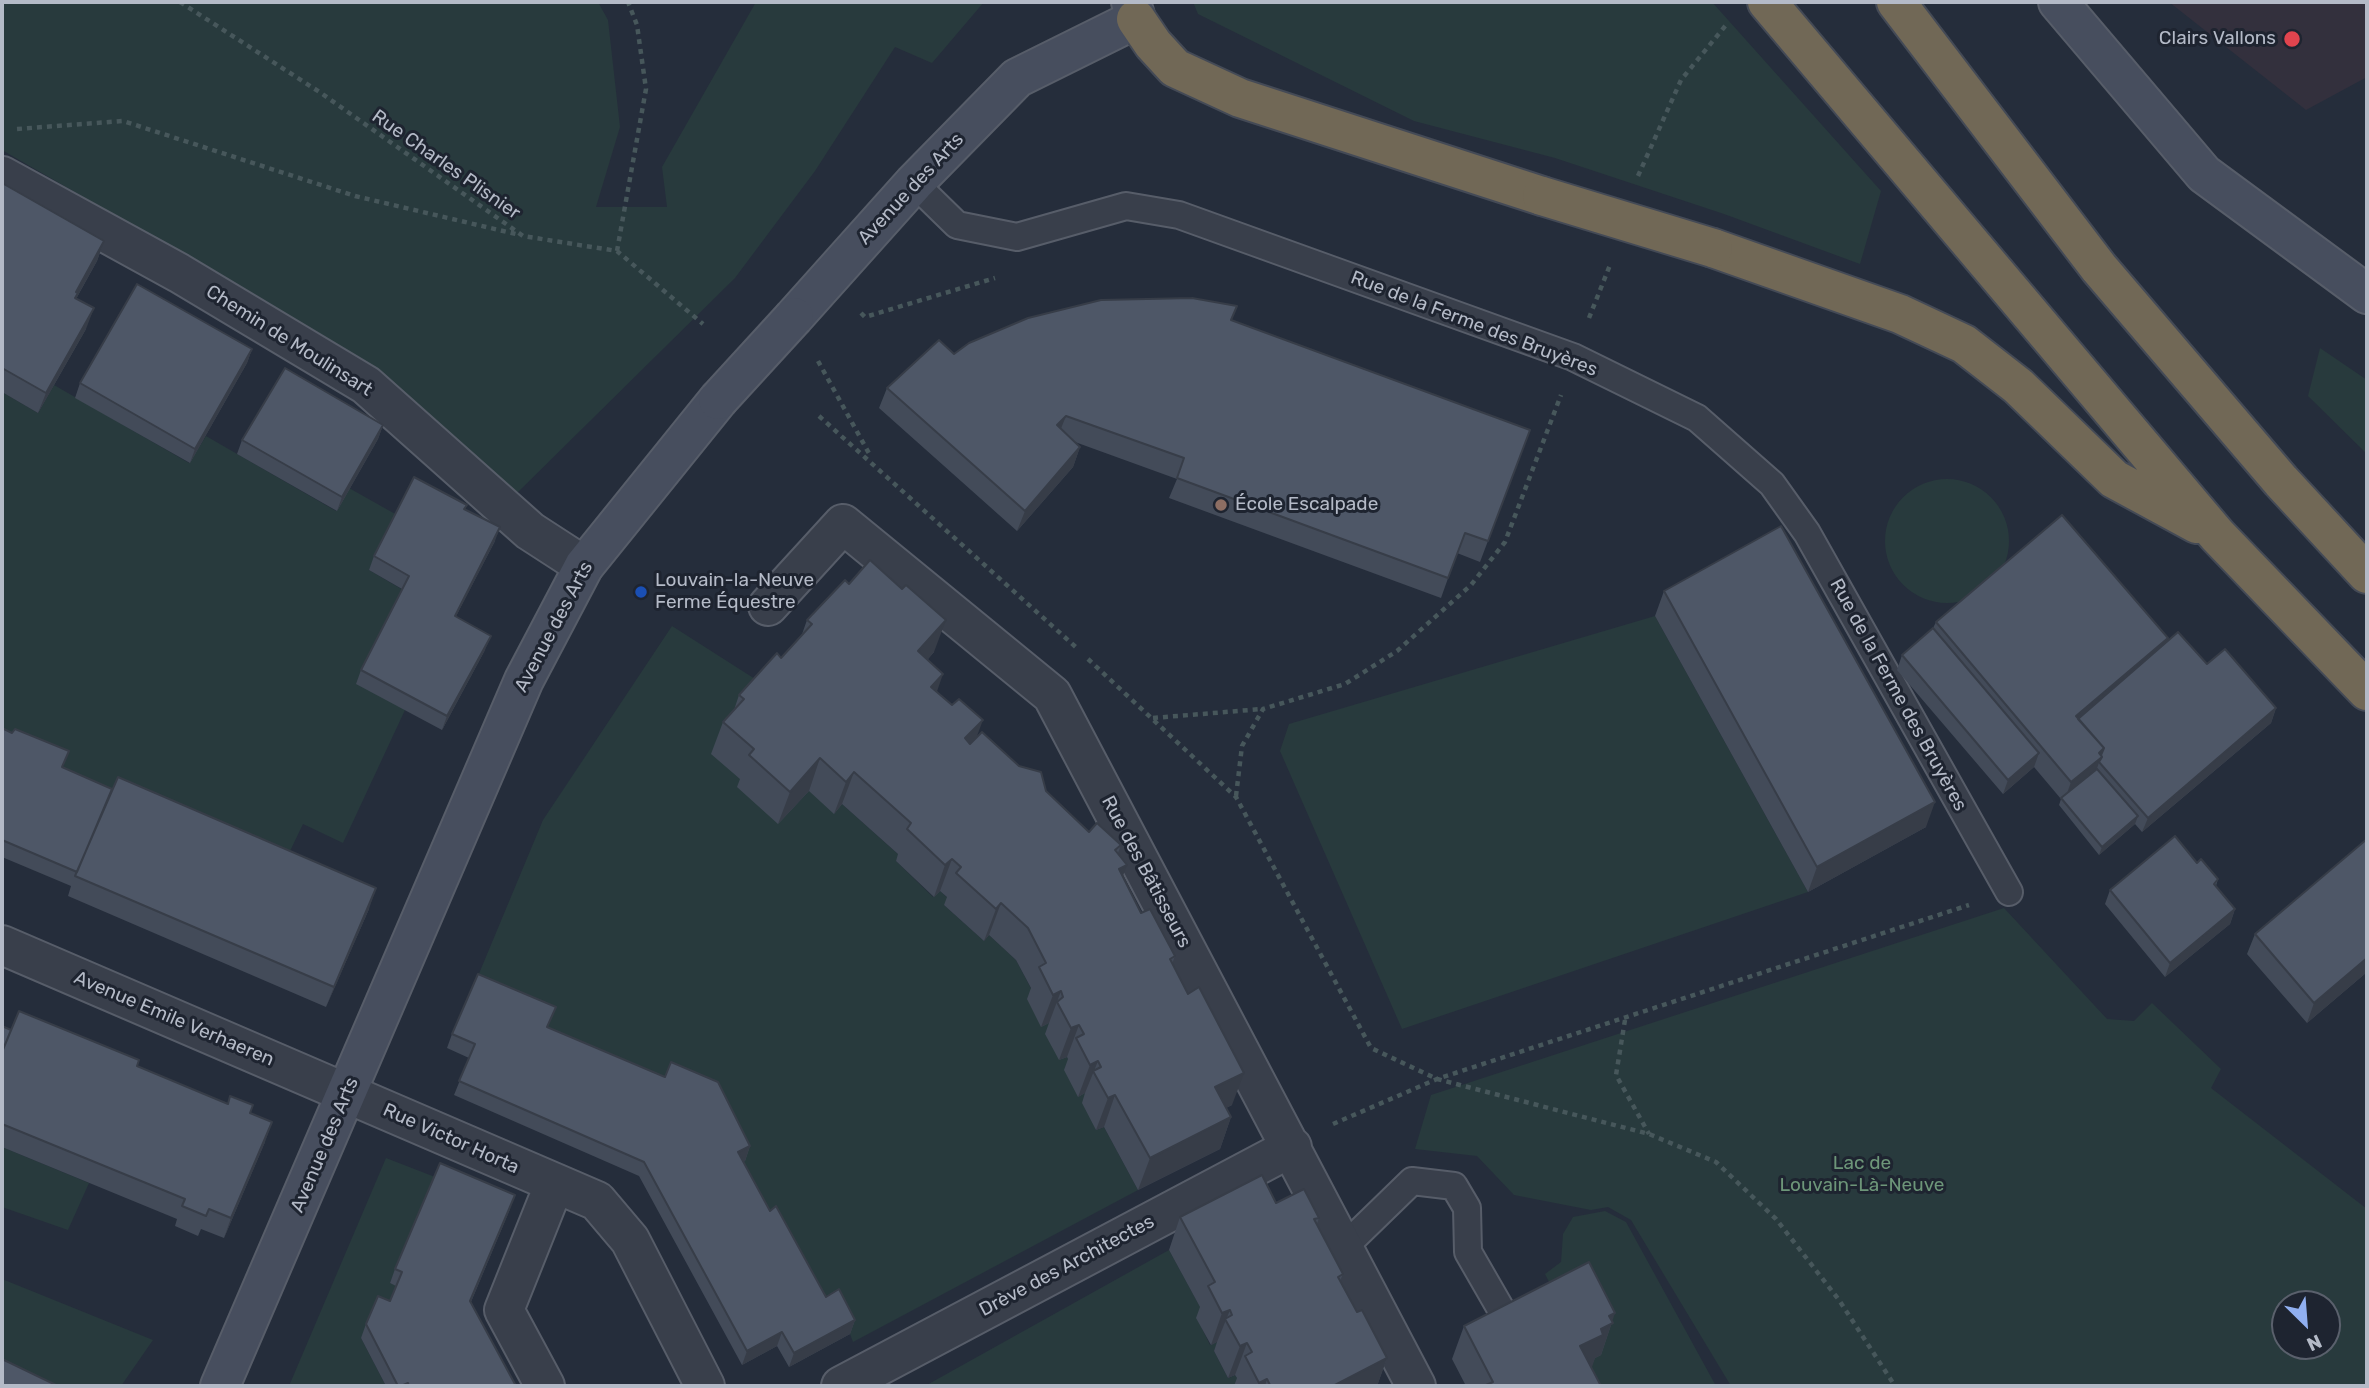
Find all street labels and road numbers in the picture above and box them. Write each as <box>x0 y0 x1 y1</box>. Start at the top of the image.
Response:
street label: Rue Charles Plisnier <box>367 105 525 225</box>
street label: Avenue des Arts <box>853 128 969 250</box>
street label: Rue de la Ferme des Bruyères <box>1347 266 1601 382</box>
street label: Chemin de Moulinsart <box>202 280 376 402</box>
street label: Avenue des Arts <box>510 558 598 696</box>
street label: Rue de la Ferme des Bruyères <box>1824 575 1972 815</box>
street label: Rue des Bâtisseurs <box>1096 792 1196 952</box>
street label: Avenue Emile Verhaeren <box>70 966 278 1072</box>
street label: Avenue des Arts <box>286 1074 364 1216</box>
street label: Rue Victor Horta <box>379 1099 523 1179</box>
street label: Drève des Architectes <box>976 1210 1158 1322</box>

